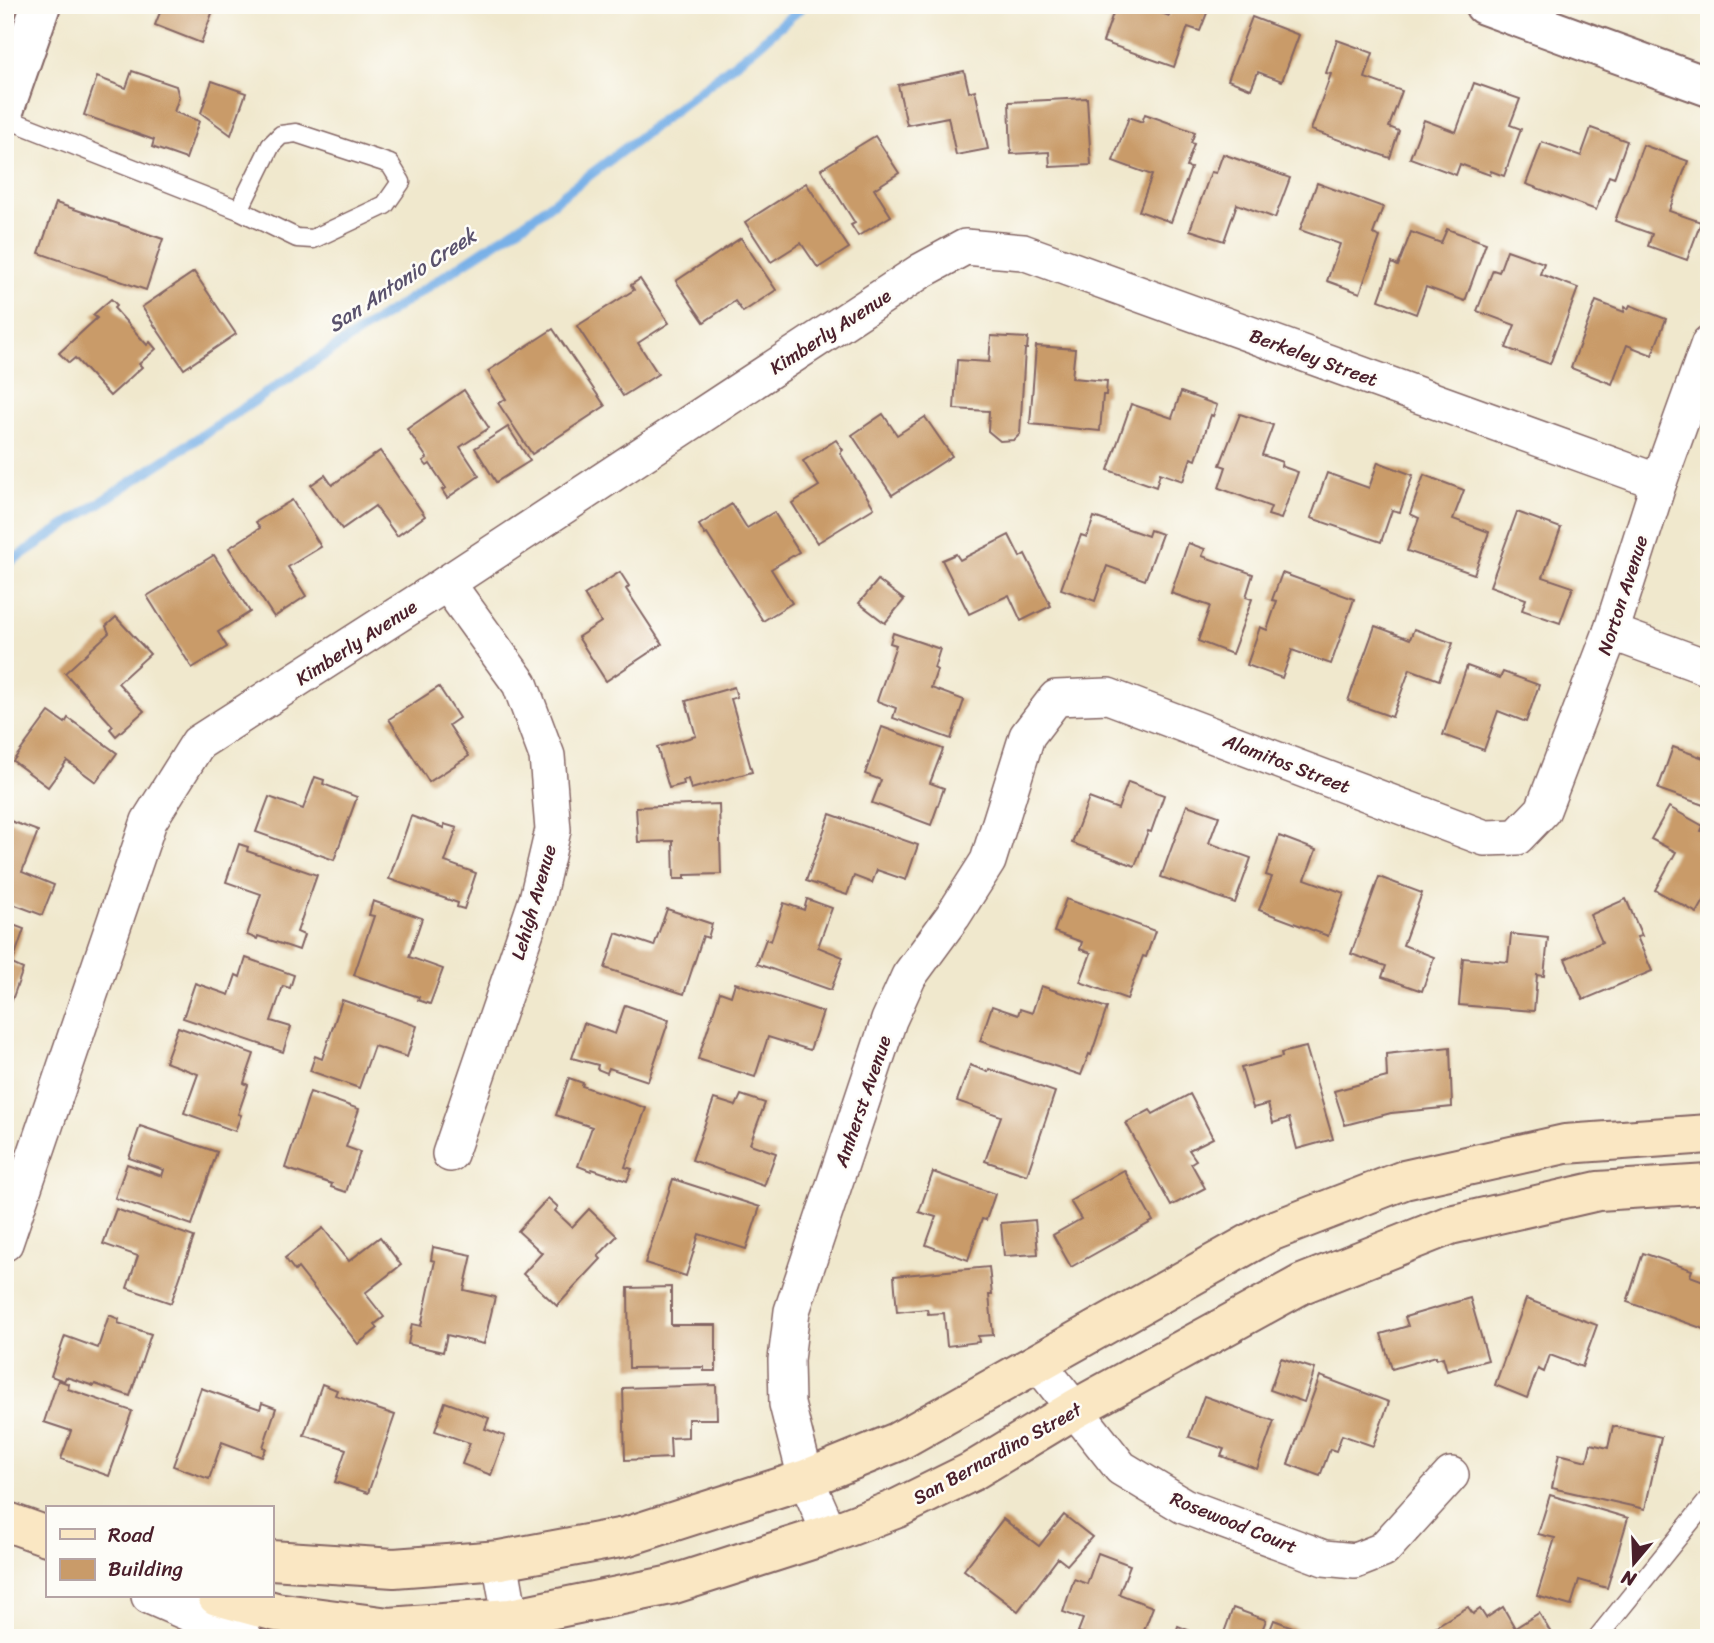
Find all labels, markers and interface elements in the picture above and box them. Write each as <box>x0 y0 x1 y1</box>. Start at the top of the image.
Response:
water label: San Antonio Creek <box>320 216 486 343</box>
street label: Kimberly Avenue <box>763 279 898 383</box>
street label: Berkeley Street <box>1245 319 1383 396</box>
street label: Norton Avenue <box>1588 531 1657 659</box>
street label: Kimberly Avenue <box>289 590 424 694</box>
street label: Alamitos Street <box>1217 724 1355 803</box>
street label: Lehigh Avenue <box>501 840 566 964</box>
street label: Amherst Avenue <box>824 1031 900 1172</box>
street label: San Bernardino Street <box>907 1393 1089 1514</box>
street label: Rosewood Court <box>1165 1482 1302 1563</box>
legend <box>46 1506 273 1598</box>
text: Road <box>108 1516 155 1554</box>
north arrow <box>1598 1528 1668 1598</box>
text: Building <box>108 1550 184 1588</box>
text: N <box>1616 1561 1641 1597</box>

